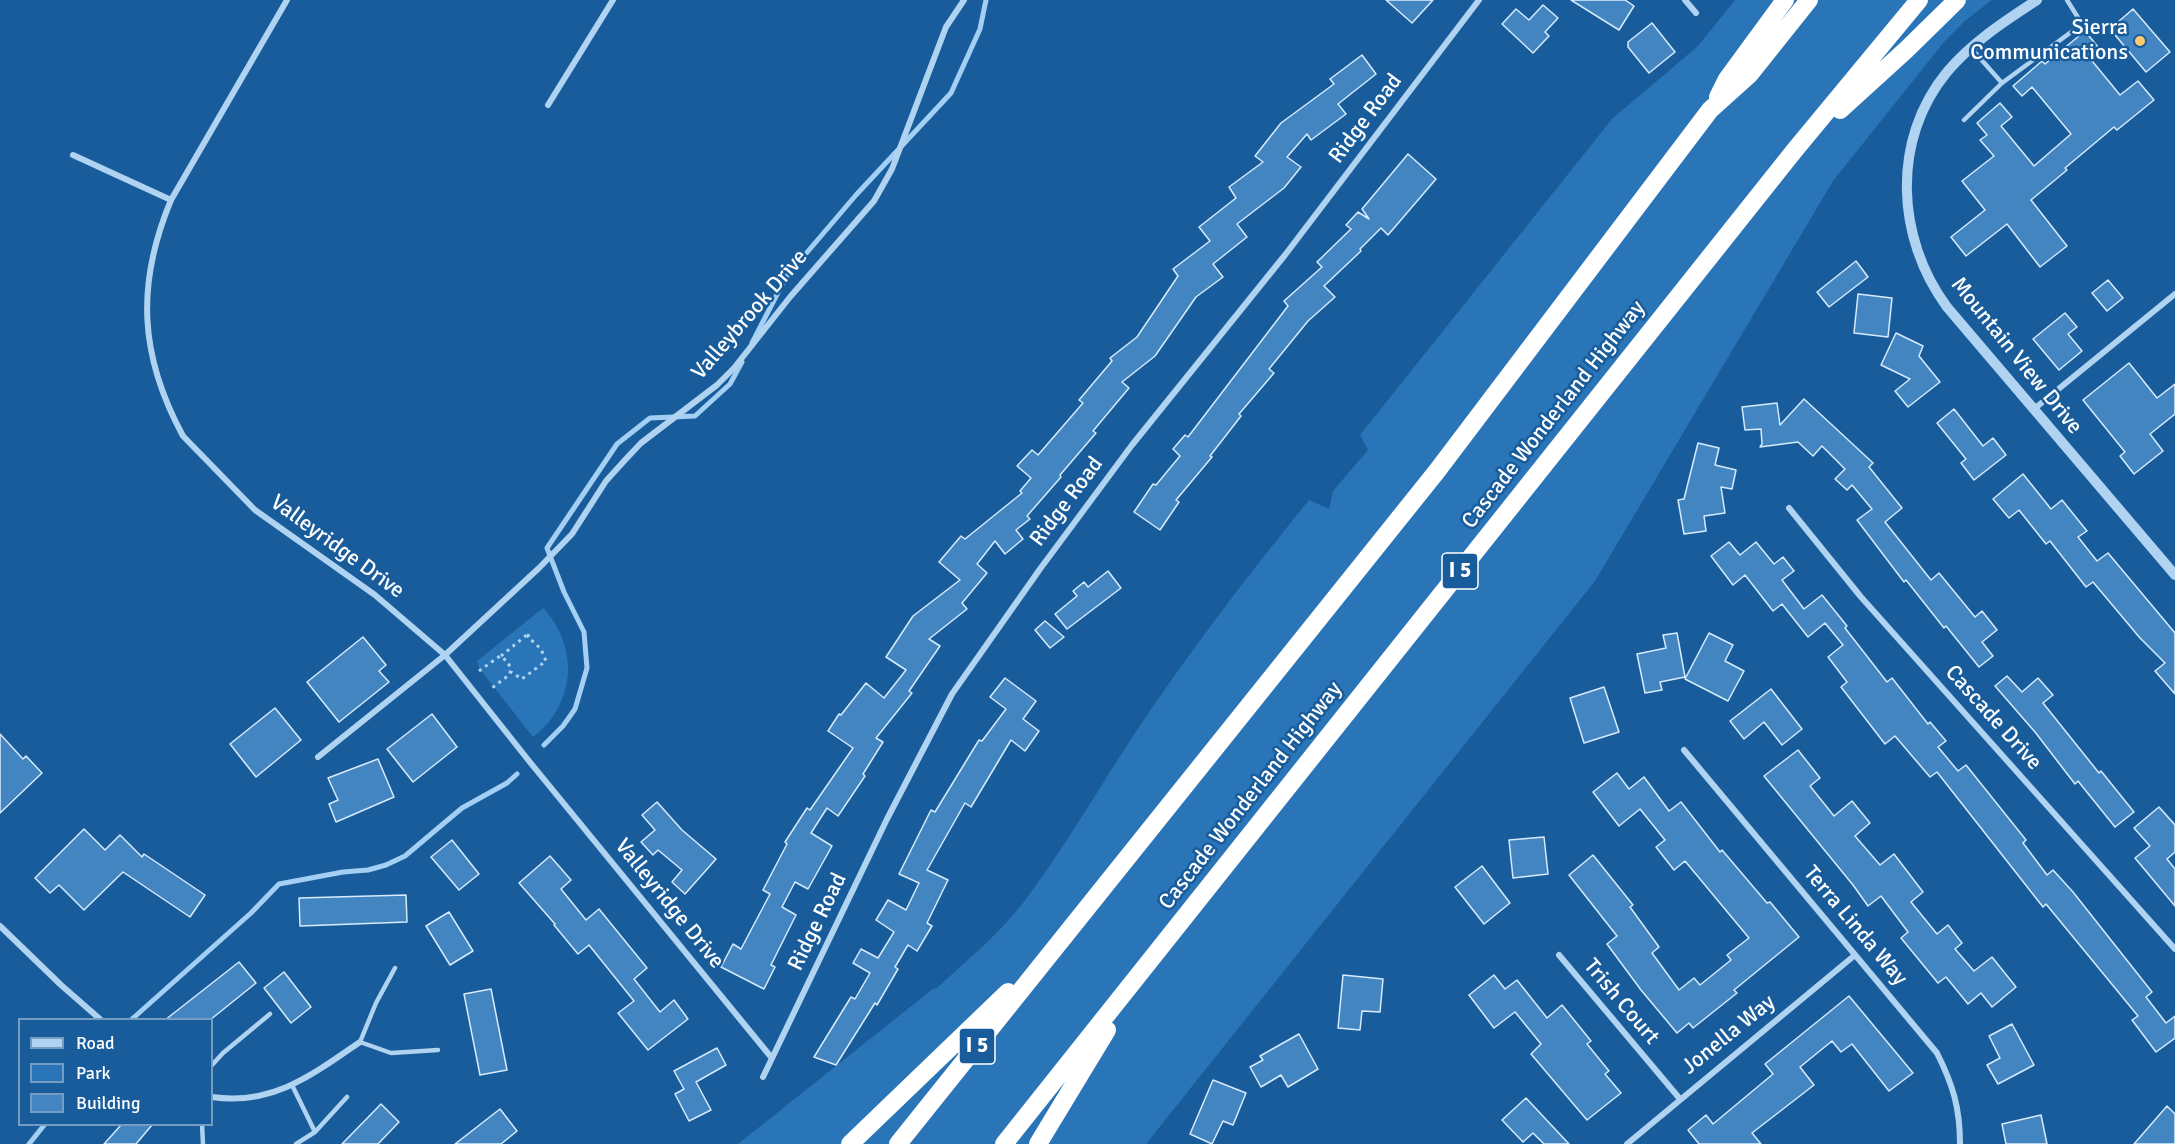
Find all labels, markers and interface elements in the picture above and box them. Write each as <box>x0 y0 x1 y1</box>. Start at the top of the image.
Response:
place label: Sierra Communications <box>1970 15 2128 66</box>
marker: Sierra Communications <box>2133 34 2147 48</box>
street label: Ridge Road <box>1324 69 1408 169</box>
street label: Valleybrook Drive <box>686 245 814 385</box>
street label: Mountain View Drive <box>1945 272 2087 440</box>
street label: Cascade Wonderland Highway <box>1457 296 1651 534</box>
street label: Ridge Road <box>1025 452 1109 552</box>
street label: Valleyridge Drive <box>265 490 409 604</box>
road number: I 5 <box>1442 553 1478 589</box>
street label: Cascade Drive <box>1939 660 2047 776</box>
street label: Cascade Wonderland Highway <box>1154 677 1348 915</box>
street label: Valleyridge Drive <box>609 834 729 974</box>
street label: Terra Linda Way <box>1797 861 1913 991</box>
street label: Ridge Road <box>783 869 853 975</box>
street label: Trish Court <box>1578 954 1664 1050</box>
street label: Jonella Way <box>1677 989 1781 1081</box>
legend <box>18 1018 213 1126</box>
road number: I 5 <box>959 1028 995 1064</box>
text: Road <box>76 1032 115 1054</box>
text: Park <box>76 1062 111 1084</box>
text: Building <box>76 1092 140 1114</box>

